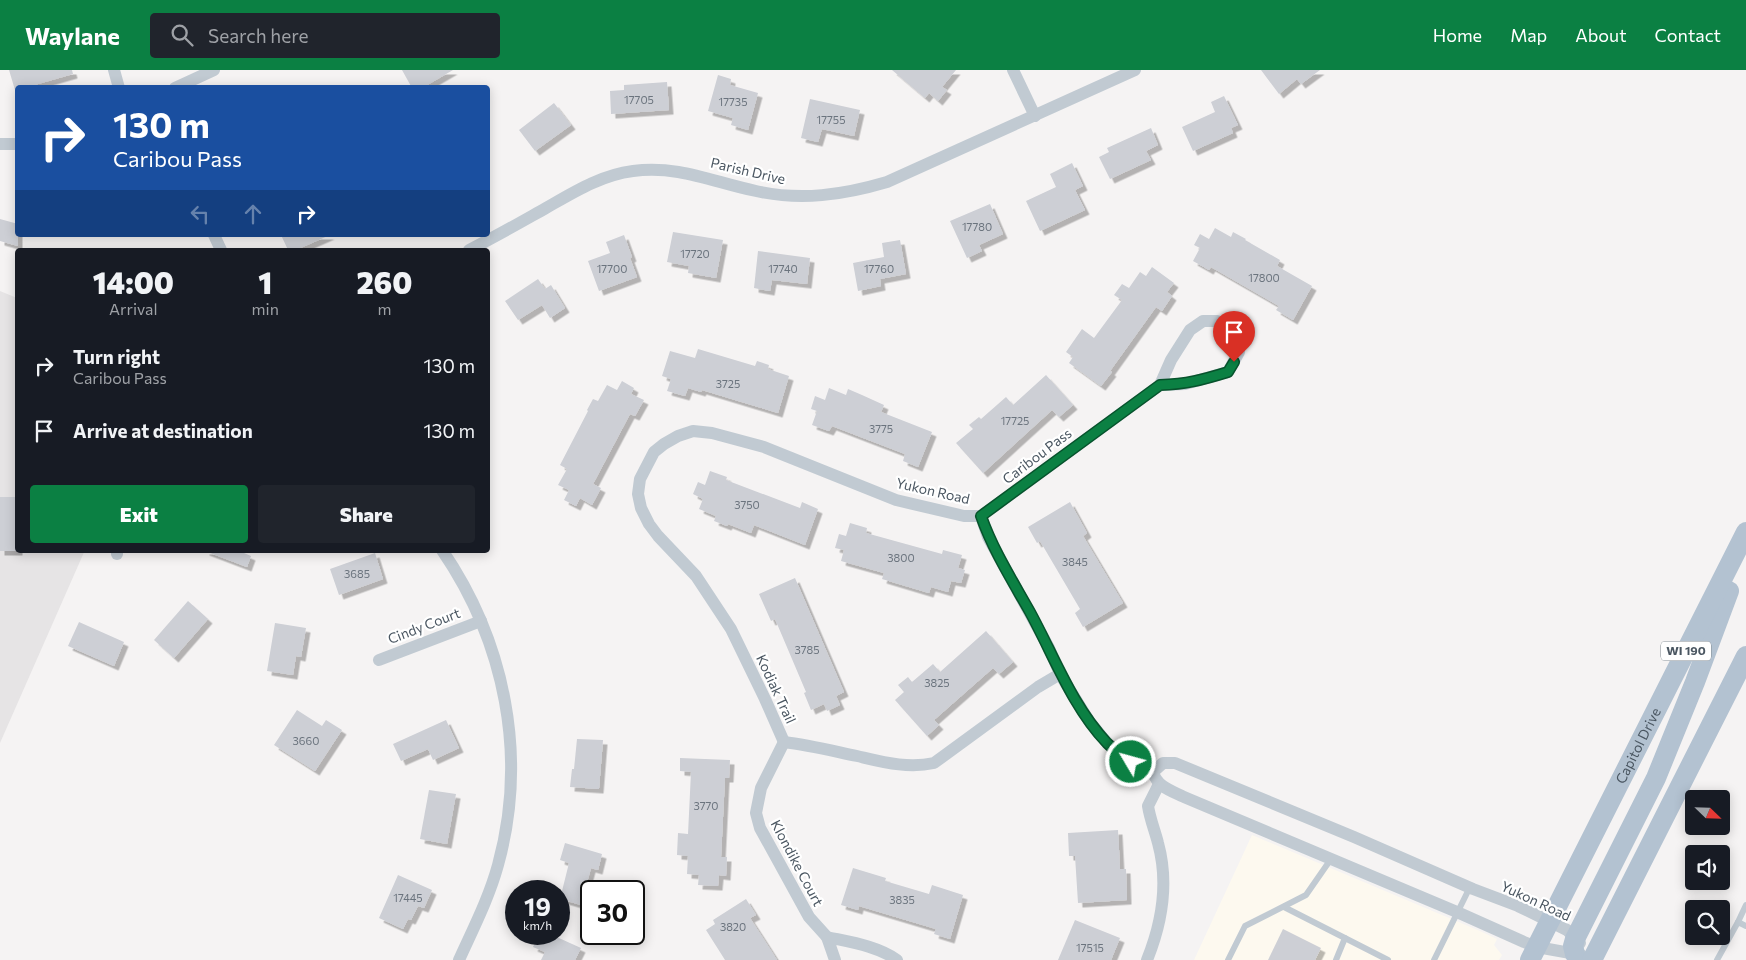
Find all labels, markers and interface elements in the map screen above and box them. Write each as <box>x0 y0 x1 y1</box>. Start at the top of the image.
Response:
search box <box>150 13 500 58</box>
text: Waylane <box>25 21 120 50</box>
icon: search <box>168 21 196 49</box>
text: Search here <box>208 24 308 47</box>
text: Home <box>1433 24 1482 46</box>
text: Map <box>1510 24 1547 46</box>
text: About <box>1575 24 1627 46</box>
text: Contact <box>1655 24 1721 46</box>
house number: 17705 <box>624 93 654 106</box>
house number: 17735 <box>719 95 747 108</box>
text: 130 m <box>113 102 210 145</box>
icon: right <box>30 105 95 170</box>
house number: 17755 <box>817 113 845 126</box>
text: Caribou Pass <box>113 145 242 172</box>
street label: Parish Drive <box>709 154 787 187</box>
icon: left <box>186 200 214 228</box>
icon: ahead <box>239 200 267 228</box>
icon: right <box>292 200 320 228</box>
house number: 17780 <box>962 220 992 233</box>
house number: 17720 <box>680 247 710 260</box>
house number: 17700 <box>597 262 627 275</box>
house number: 17740 <box>768 262 798 275</box>
house number: 17760 <box>864 262 894 275</box>
text: 14:00 <box>93 263 174 300</box>
text: 1 <box>258 263 272 300</box>
text: 260 <box>356 263 412 300</box>
house number: 17800 <box>1248 271 1280 284</box>
text: Arrival <box>109 299 158 318</box>
text: min <box>252 299 279 318</box>
text: m <box>377 299 391 318</box>
pin <box>1213 311 1255 362</box>
icon: arrive <box>1220 318 1248 346</box>
text: Turn right <box>73 345 160 368</box>
icon: right <box>30 352 58 380</box>
text: 130 m <box>423 354 475 377</box>
text: Caribou Pass <box>73 368 167 387</box>
house number: 3725 <box>716 377 740 390</box>
house number: 17725 <box>1001 414 1029 427</box>
icon: arrive <box>30 417 58 445</box>
text: Arrive at destination <box>73 419 253 442</box>
text: 130 m <box>423 419 475 442</box>
house number: 3775 <box>869 422 893 435</box>
street label: Caribou Pass <box>999 424 1075 487</box>
street label: Yukon Road <box>895 474 972 507</box>
button: Exit <box>30 485 248 543</box>
button: Share <box>258 485 475 543</box>
house number: 3750 <box>734 498 760 511</box>
house number: 3800 <box>887 551 915 564</box>
house number: 3845 <box>1062 555 1088 568</box>
house number: 3685 <box>344 567 370 580</box>
street label: Cindy Court <box>385 604 463 647</box>
road number: WI 190 <box>1661 642 1711 660</box>
house number: 3785 <box>794 643 820 656</box>
street label: Kodiak Trail <box>753 652 800 726</box>
house number: 3825 <box>924 676 950 689</box>
street label: Capitol Drive <box>1611 705 1664 786</box>
house number: 3660 <box>293 734 319 747</box>
position arrow <box>1104 735 1156 787</box>
north arrow <box>1685 790 1730 835</box>
map controls <box>1685 790 1730 945</box>
house number: 3770 <box>694 799 719 812</box>
street label: Klondike Court <box>768 817 827 909</box>
button: sound <box>1685 845 1730 890</box>
street label: Yukon Road <box>1499 877 1574 924</box>
speed limit sign: 30 <box>580 880 645 945</box>
house number: 17445 <box>393 891 423 904</box>
text: 19 <box>524 891 551 921</box>
house number: 3835 <box>889 893 915 906</box>
button: search <box>1685 900 1730 945</box>
text: km/h <box>523 918 552 932</box>
house number: 3820 <box>720 920 746 933</box>
house number: 17515 <box>1076 941 1104 954</box>

